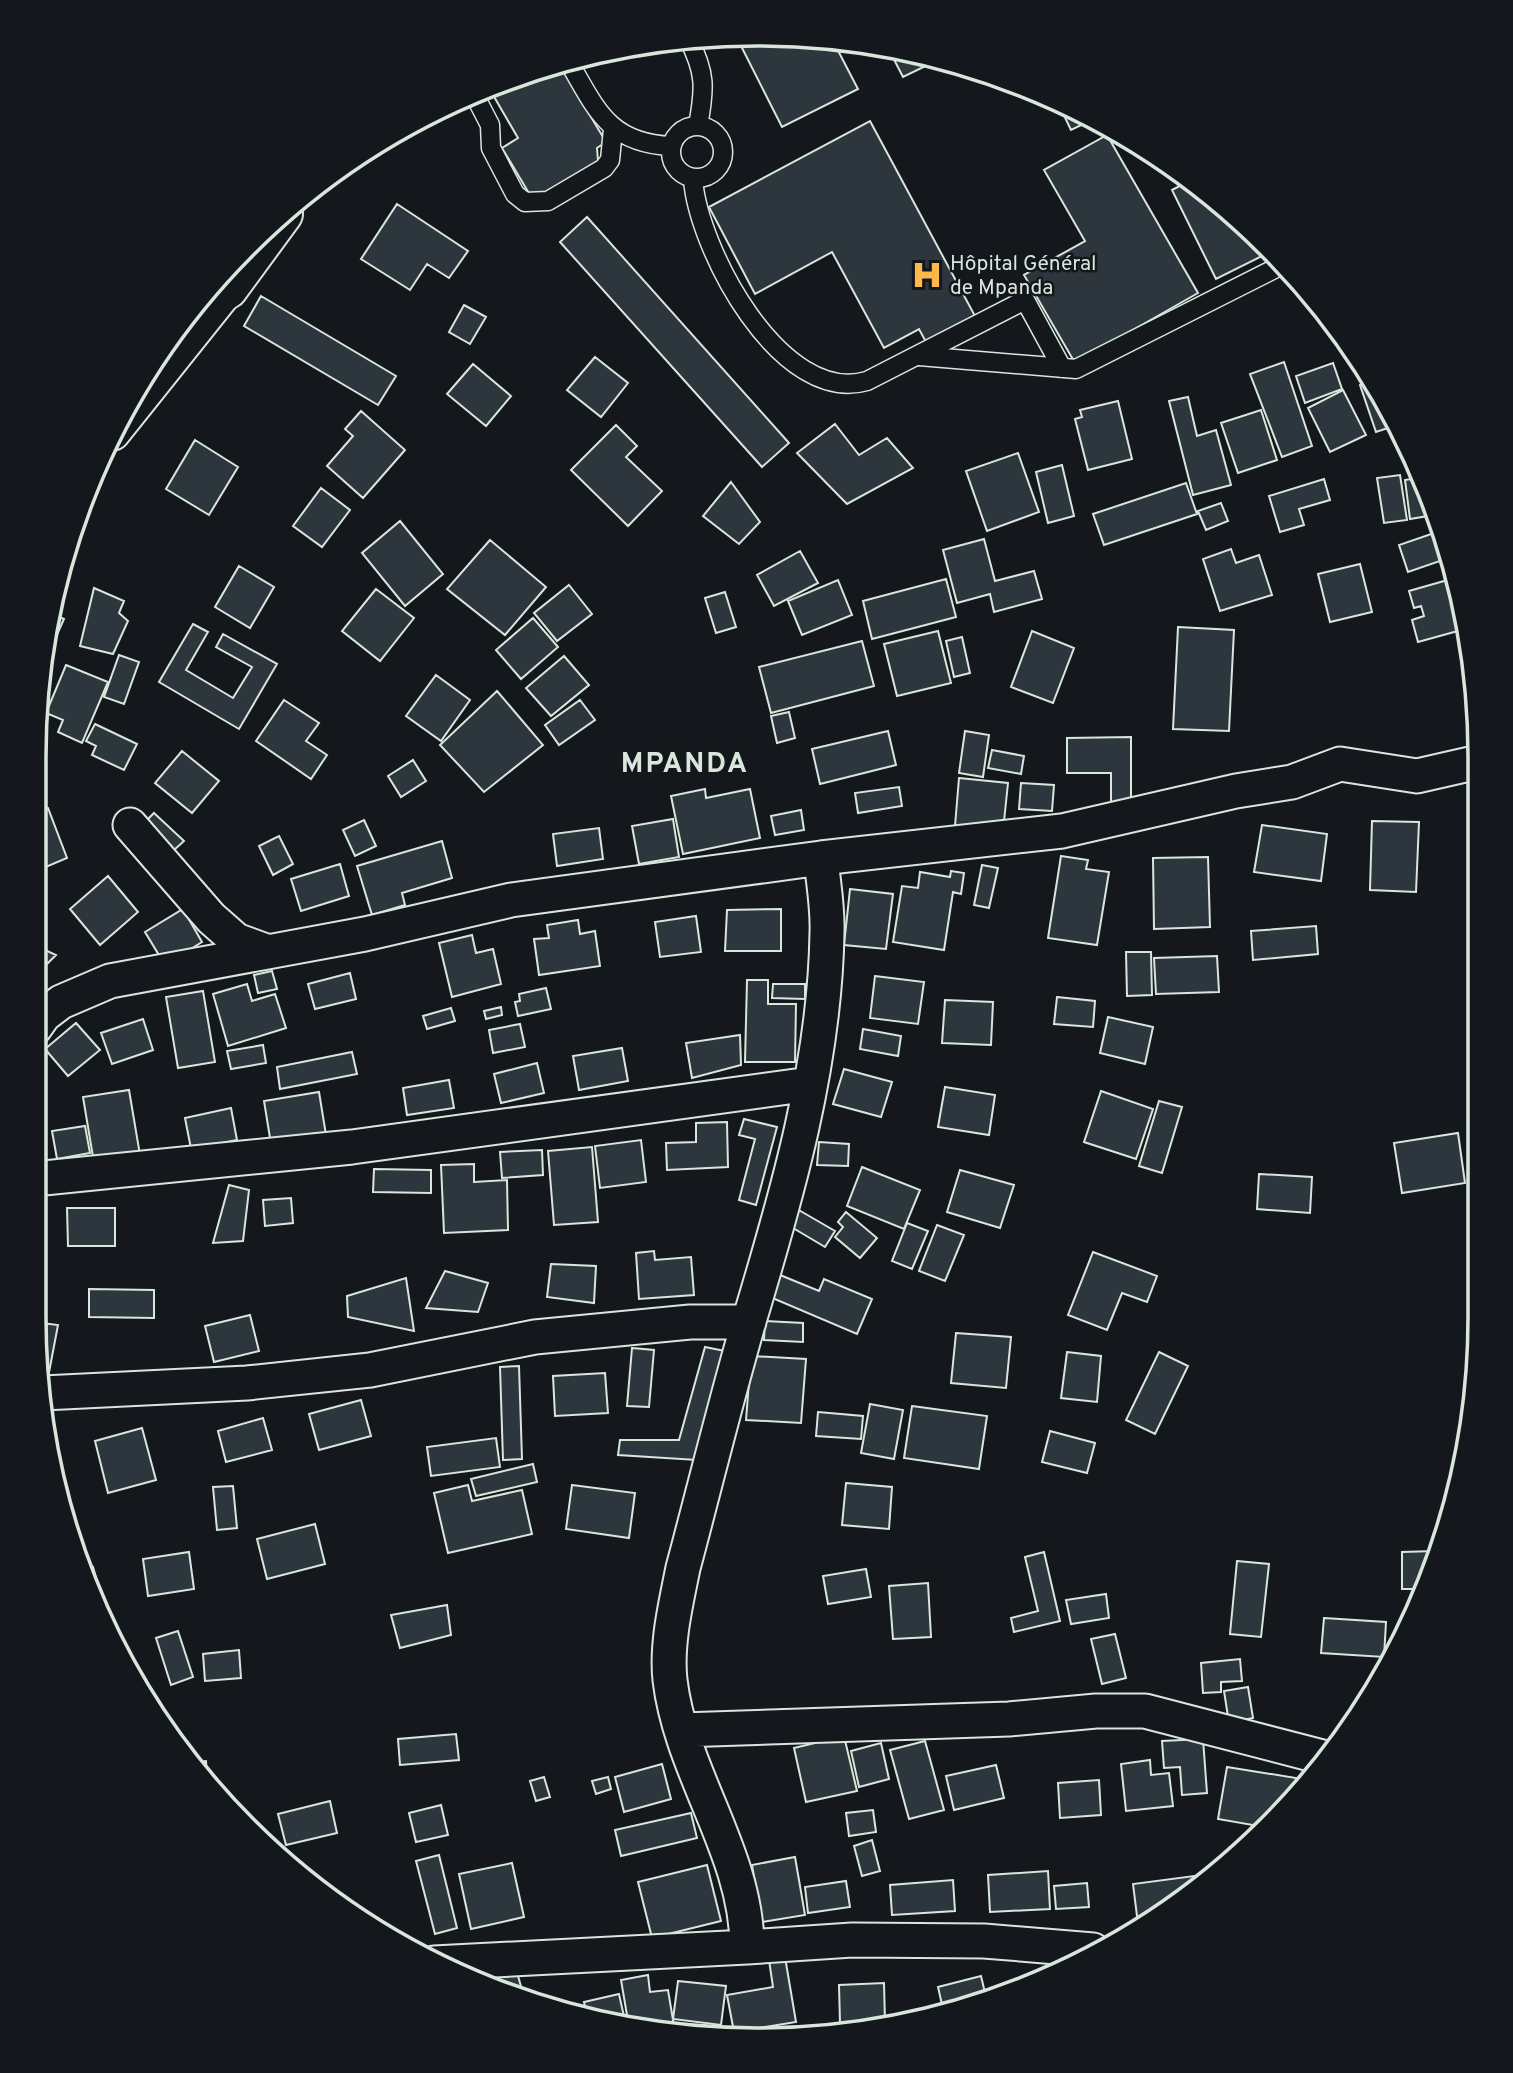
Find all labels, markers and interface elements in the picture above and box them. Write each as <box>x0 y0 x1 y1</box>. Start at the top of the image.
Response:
place label: Hôpital Général de Mpanda <box>950 251 1097 302</box>
hospital icon: Hôpital Général de Mpanda <box>910 258 944 292</box>
district label: MPANDA <box>621 747 749 783</box>

